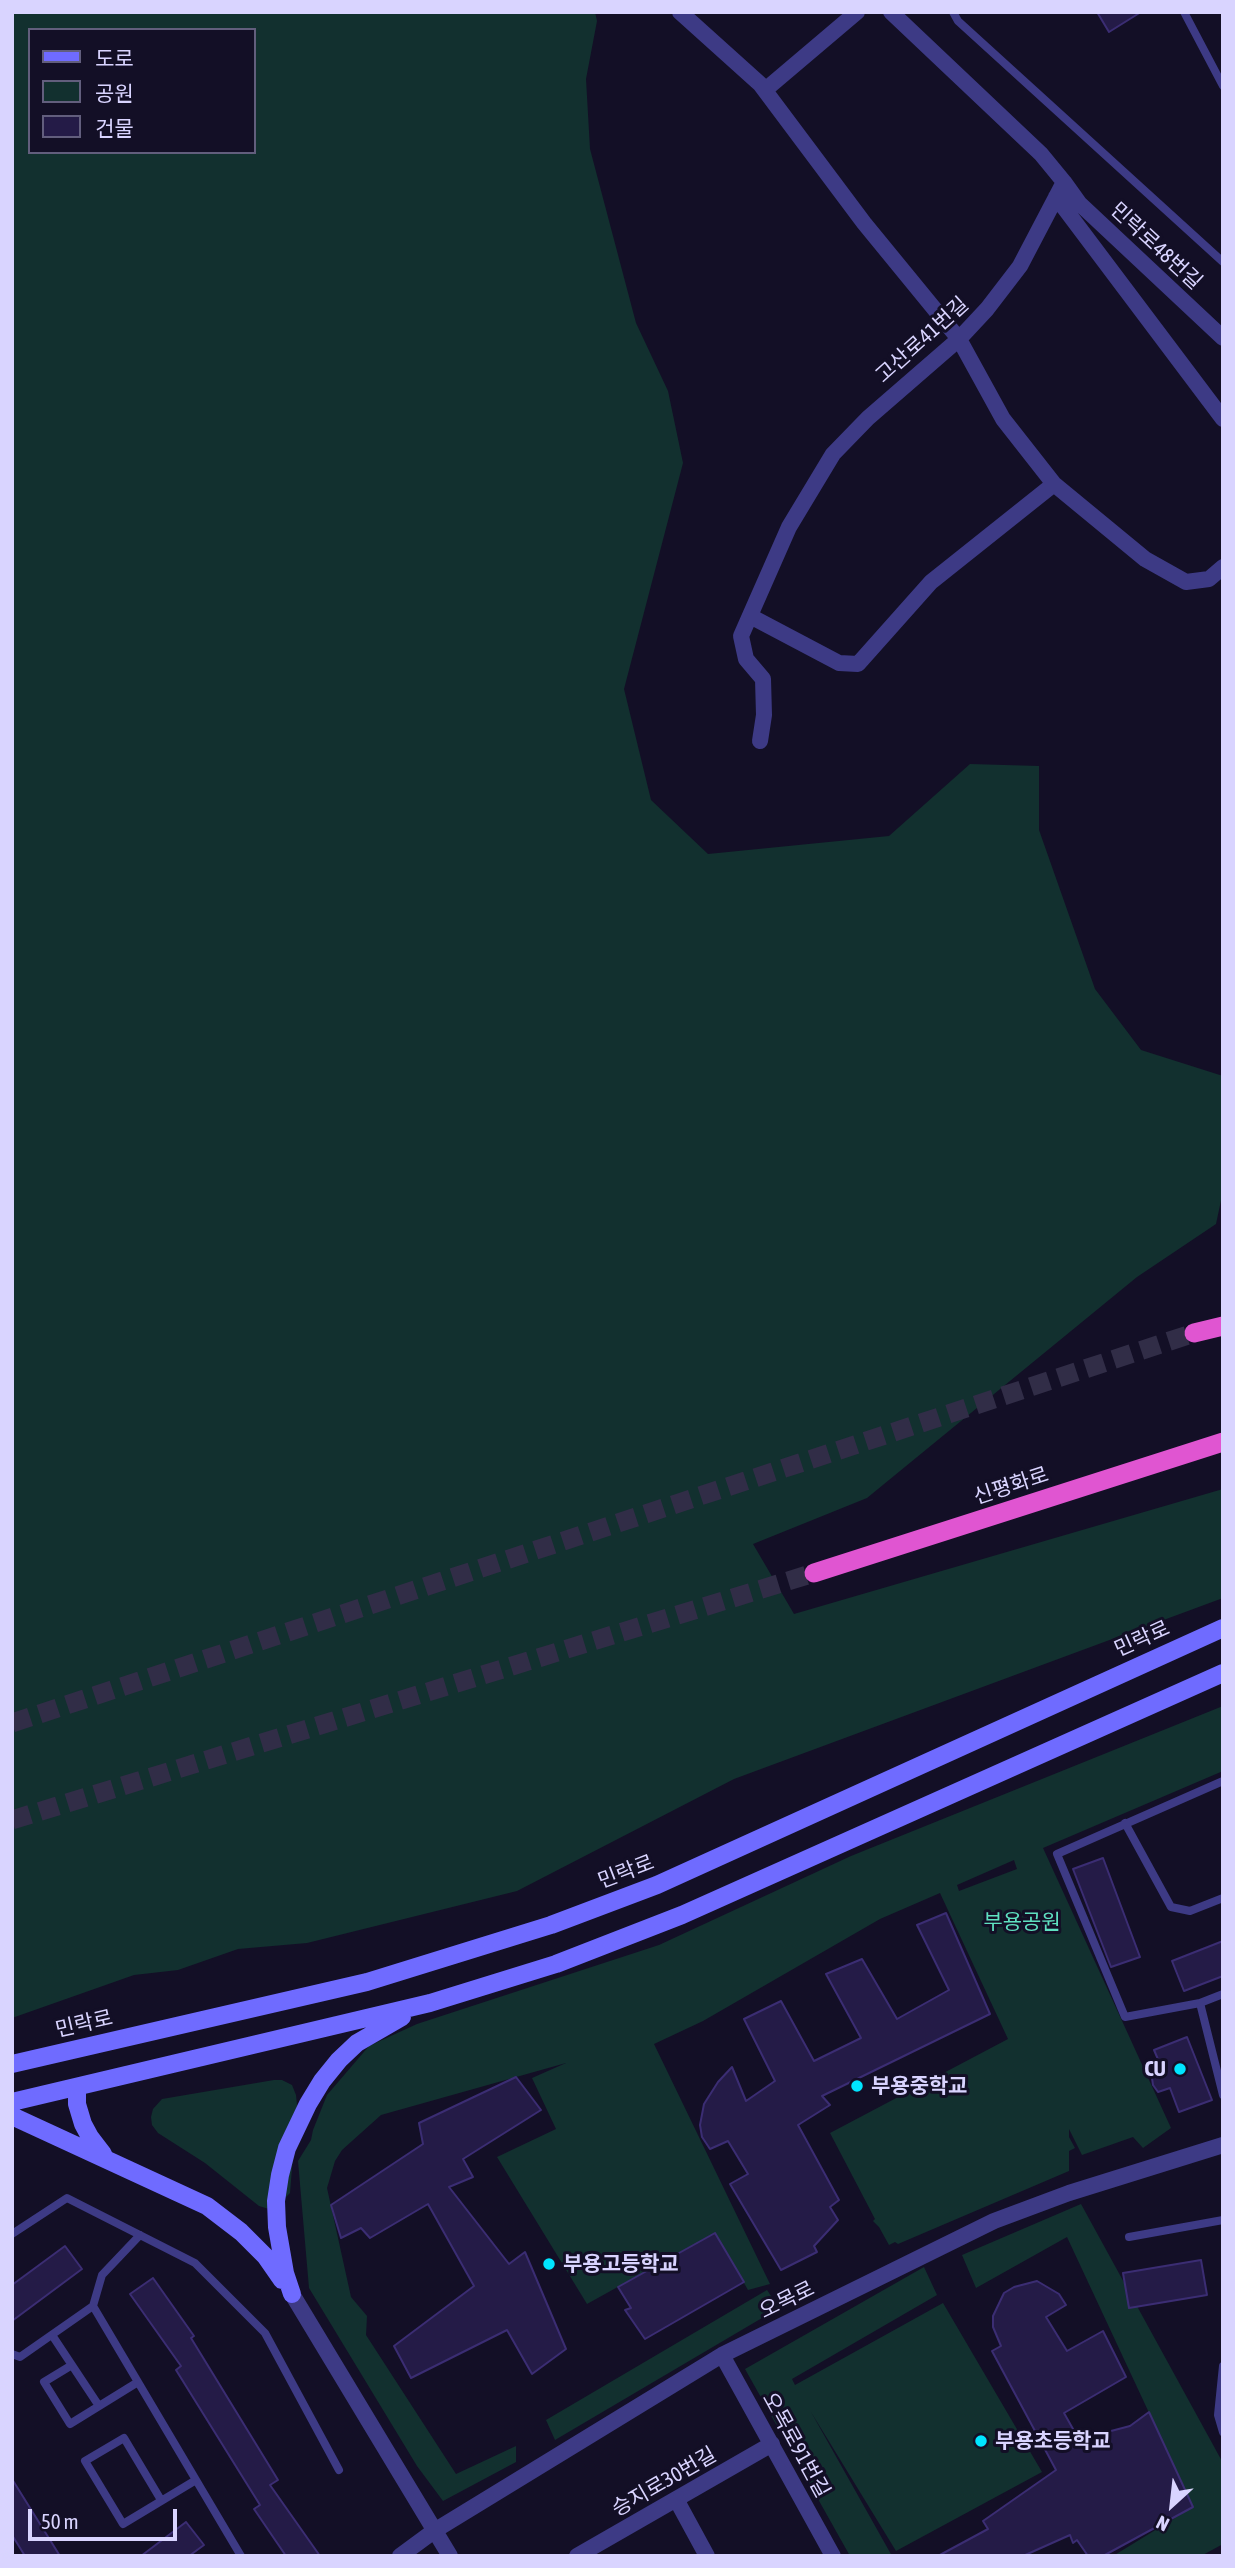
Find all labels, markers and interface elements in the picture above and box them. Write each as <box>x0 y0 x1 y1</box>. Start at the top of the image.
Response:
legend <box>28 28 256 154</box>
text: 도로 <box>95 46 134 70</box>
text: 공원 <box>95 81 134 105</box>
text: 건물 <box>95 116 134 140</box>
street label: 민락로48번길 <box>1105 197 1207 295</box>
street label: 고산로41번길 <box>870 292 974 388</box>
street label: 신평화로 <box>970 1462 1052 1510</box>
street label: 민락로 <box>1110 1616 1174 1662</box>
street label: 민락로 <box>594 1850 658 1894</box>
park label: 부용공원 <box>983 1909 1061 1935</box>
street label: 민락로 <box>53 2005 115 2043</box>
place label: CU <box>1144 2056 1166 2082</box>
marker: CU <box>1172 2061 1188 2077</box>
place label: 부용중학교 <box>871 2073 968 2099</box>
marker: 부용중학교 <box>849 2078 865 2094</box>
place label: 부용고등학교 <box>563 2251 679 2277</box>
marker: 부용고등학교 <box>541 2256 557 2272</box>
street label: 오목로 <box>755 2276 819 2324</box>
street label: 오목로91번길 <box>757 2388 835 2502</box>
place label: 부용초등학교 <box>995 2428 1111 2454</box>
marker: 부용초등학교 <box>973 2433 989 2449</box>
street label: 승지로30번길 <box>607 2442 721 2522</box>
north arrow <box>1137 2470 1207 2540</box>
scale bar <box>32 2494 180 2538</box>
text: 50 m <box>41 2509 79 2533</box>
text: N <box>1152 2511 1172 2536</box>

